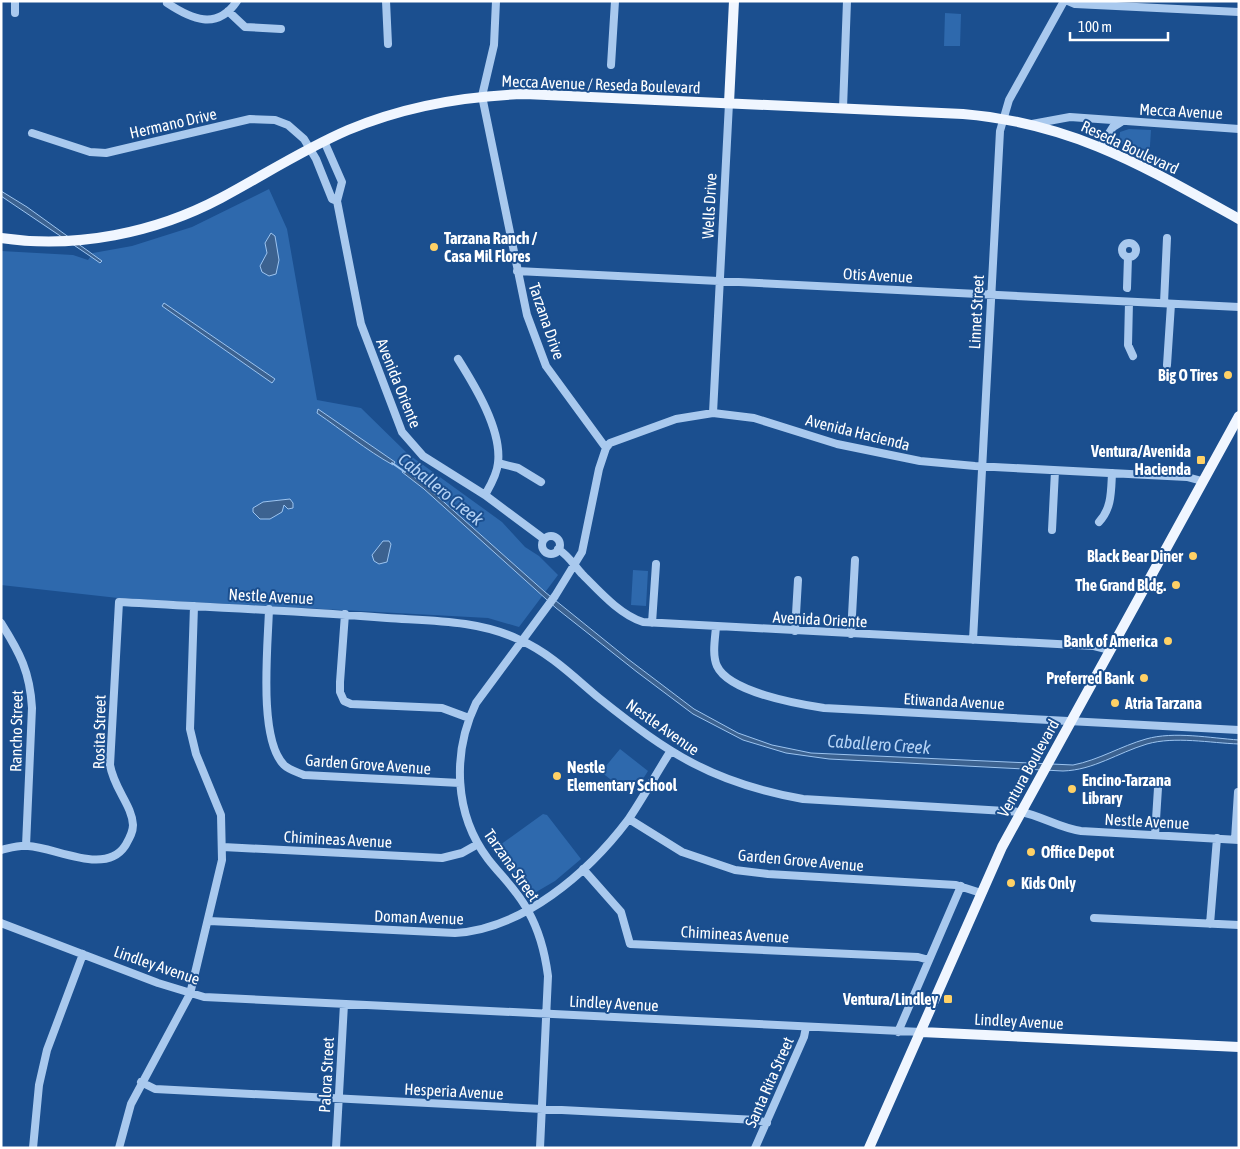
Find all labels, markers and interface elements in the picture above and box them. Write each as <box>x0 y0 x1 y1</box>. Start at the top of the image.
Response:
scale bar <box>1070 10 1168 42</box>
text: 100 m <box>1078 18 1112 35</box>
street label: Mecca Avenue / Reseda Boulevard <box>501 72 701 96</box>
street label: Mecca Avenue <box>1139 100 1223 122</box>
street label: Hermano Drive <box>128 104 218 142</box>
street label: Reseda Boulevard <box>1078 117 1182 177</box>
street label: Wells Drive <box>698 173 720 239</box>
place label: Tarzana Ranch / Casa Mil Flores <box>444 229 538 265</box>
marker: Tarzana Ranch / Casa Mil Flores <box>428 241 440 253</box>
street label: Otis Avenue <box>843 264 913 286</box>
street label: Linnet Street <box>965 274 987 350</box>
street label: Tarzana Drive <box>526 280 568 362</box>
street label: Avenida Oriente <box>373 336 425 430</box>
place label: Big O Tires <box>1158 366 1218 384</box>
marker: Big O Tires <box>1222 369 1234 381</box>
street label: Avenida Hacienda <box>804 410 912 454</box>
place label: Ventura/Avenida Hacienda <box>1090 442 1191 478</box>
water label: Caballero Creek <box>394 448 489 530</box>
marker: Ventura/Avenida Hacienda <box>1195 454 1207 466</box>
place label: Black Bear Diner <box>1087 547 1183 565</box>
marker: Black Bear Diner <box>1187 550 1199 562</box>
place label: The Grand Bldg. <box>1075 576 1166 594</box>
marker: The Grand Bldg. <box>1170 579 1182 591</box>
street label: Nestle Avenue <box>228 585 314 607</box>
street label: Avenida Oriente <box>772 608 868 630</box>
place label: Bank of America <box>1063 632 1158 650</box>
marker: Bank of America <box>1162 635 1174 647</box>
place label: Preferred Bank <box>1046 669 1135 687</box>
marker: Preferred Bank <box>1138 672 1150 684</box>
street label: Etiwanda Avenue <box>903 689 1005 713</box>
street label: Rancho Street <box>6 690 26 772</box>
street label: Rosita Street <box>89 694 109 769</box>
place label: Atria Tarzana <box>1124 694 1202 712</box>
street label: Nestle Avenue <box>623 695 703 759</box>
marker: Atria Tarzana <box>1109 697 1121 709</box>
street label: Ventura Boulevard <box>994 716 1062 820</box>
water label: Caballero Creek <box>827 730 932 758</box>
street label: Garden Grove Avenue <box>304 751 432 777</box>
place label: Nestle Elementary School <box>567 758 678 794</box>
marker: Nestle Elementary School <box>551 770 563 782</box>
place label: Encino-Tarzana Library <box>1082 771 1171 807</box>
marker: Encino-Tarzana Library <box>1066 783 1078 795</box>
street label: Nestle Avenue <box>1104 810 1190 832</box>
street label: Tarzana Street <box>481 826 544 905</box>
street label: Chimineas Avenue <box>283 827 393 851</box>
place label: Office Depot <box>1041 843 1114 861</box>
street label: Garden Grove Avenue <box>737 846 865 874</box>
marker: Office Depot <box>1025 846 1037 858</box>
place label: Kids Only <box>1021 874 1076 892</box>
marker: Kids Only <box>1005 877 1017 889</box>
street label: Doman Avenue <box>374 906 464 928</box>
street label: Chimineas Avenue <box>680 922 790 946</box>
street label: Lindley Avenue <box>111 942 202 989</box>
place label: Ventura/Lindley <box>842 990 938 1008</box>
street label: Lindley Avenue <box>569 992 659 1015</box>
marker: Ventura/Lindley <box>942 993 954 1005</box>
street label: Lindley Avenue <box>974 1010 1064 1033</box>
street label: Santa Rita Street <box>741 1034 797 1130</box>
street label: Palora Street <box>315 1036 337 1113</box>
street label: Hesperia Avenue <box>404 1079 504 1104</box>

